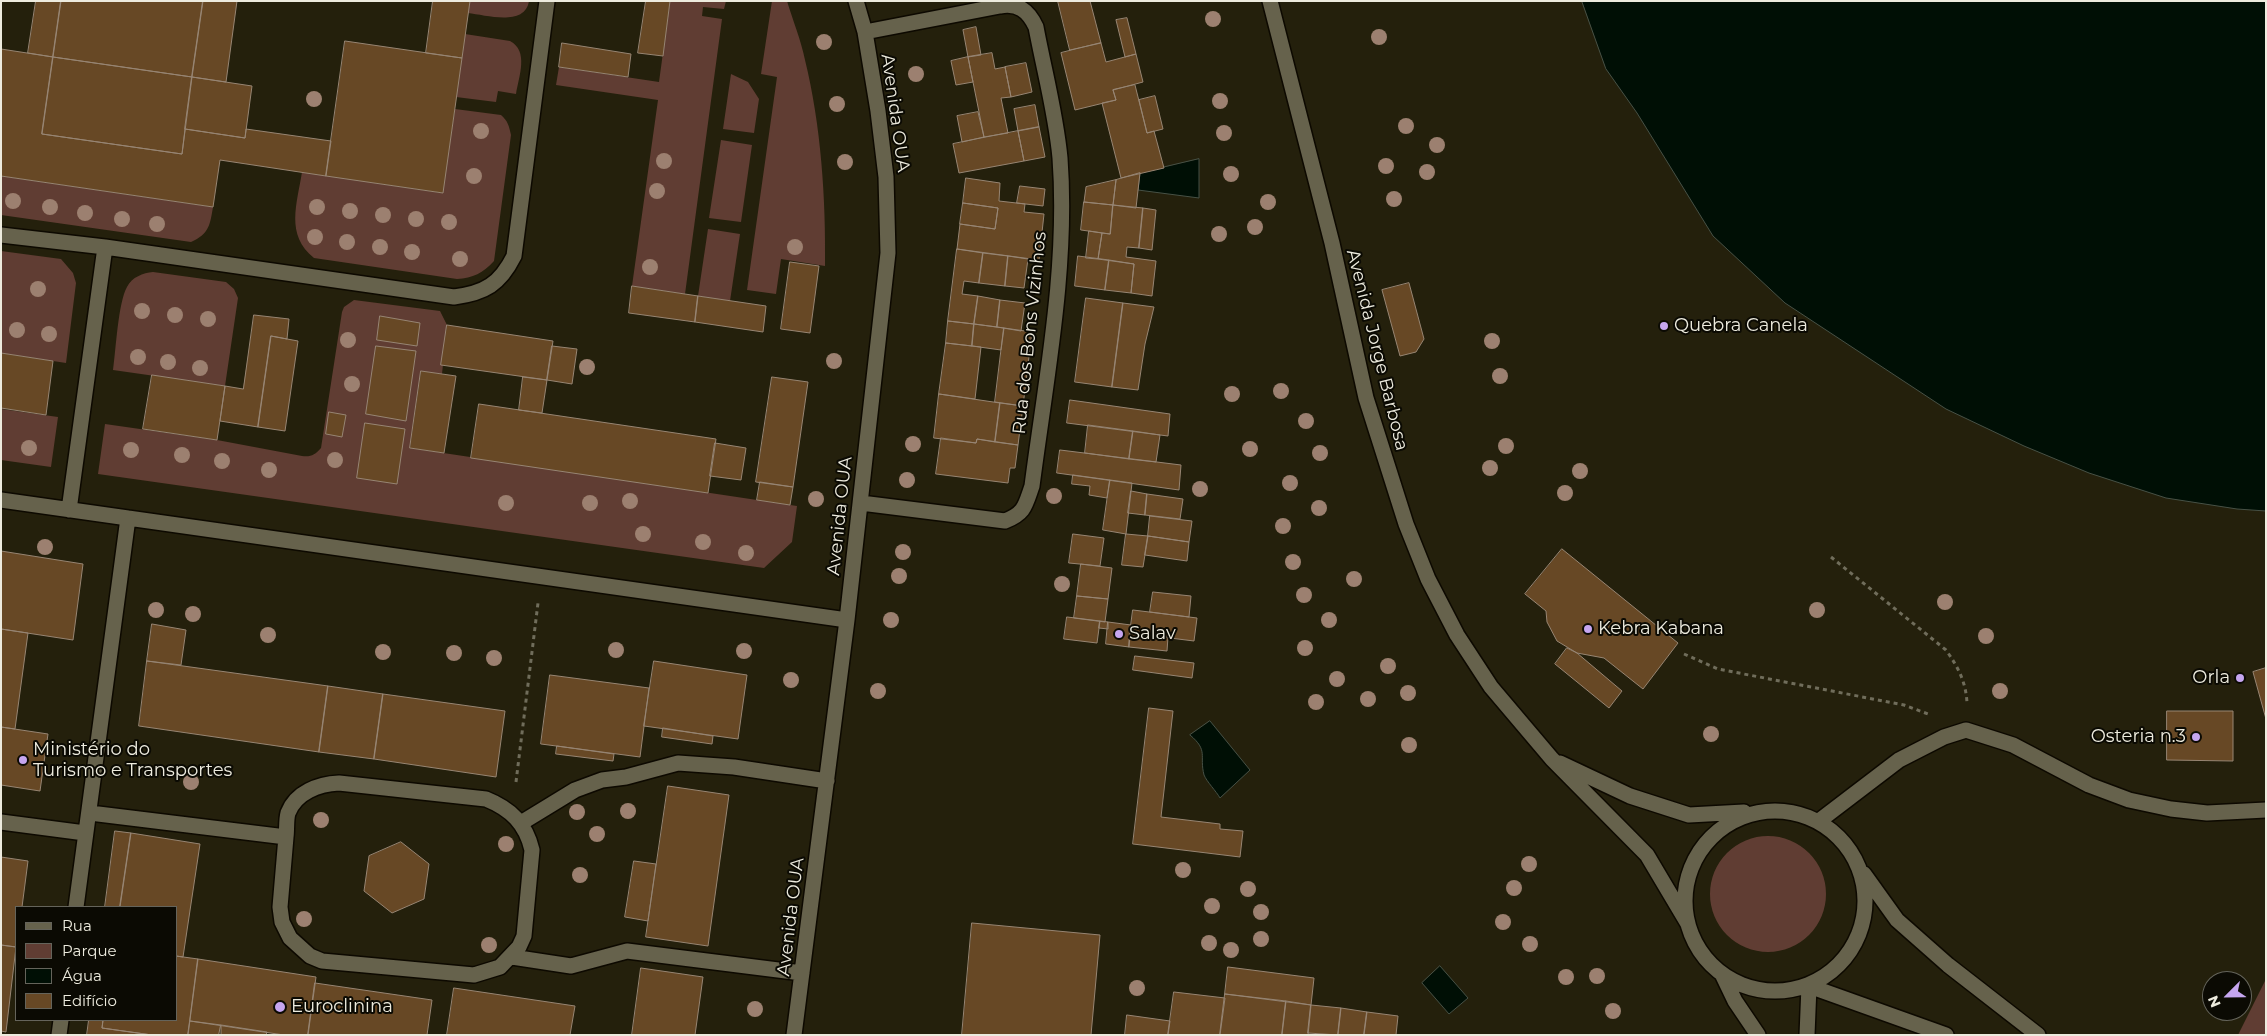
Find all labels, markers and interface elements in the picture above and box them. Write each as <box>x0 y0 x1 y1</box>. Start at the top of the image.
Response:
street label: Avenida OUA <box>876 52 914 174</box>
street label: Rua dos Bons Vizinhos <box>1009 231 1051 435</box>
street label: Avenida Jorge Barbosa <box>1342 247 1412 453</box>
place label: Quebra Canela <box>1674 315 1808 337</box>
marker: Quebra Canela <box>1658 320 1670 332</box>
street label: Avenida OUA <box>823 456 857 576</box>
place label: Kebra Kabana <box>1598 618 1724 640</box>
place label: Salav <box>1129 623 1176 645</box>
marker: Kebra Kabana <box>1582 623 1594 635</box>
marker: Salav <box>1113 628 1125 640</box>
place label: Orla <box>2192 667 2230 689</box>
marker: Orla <box>2234 672 2246 684</box>
place label: Osteria n.3 <box>2091 726 2186 748</box>
marker: Osteria n.3 <box>2190 731 2202 743</box>
place label: Ministério do Turismo e Transportes <box>33 739 232 782</box>
marker: Ministério do Turismo e Transportes <box>17 754 29 766</box>
street label: Avenida OUA <box>773 856 809 978</box>
legend <box>15 906 178 1021</box>
text: Rua <box>62 916 92 935</box>
text: Parque <box>62 941 117 960</box>
text: Água <box>62 966 102 985</box>
north arrow <box>2202 971 2252 1021</box>
text: Edifício <box>62 991 117 1010</box>
text: N <box>2204 993 2225 1010</box>
place label: Euroclinina <box>291 996 393 1018</box>
marker: Euroclinina <box>273 1000 287 1014</box>

